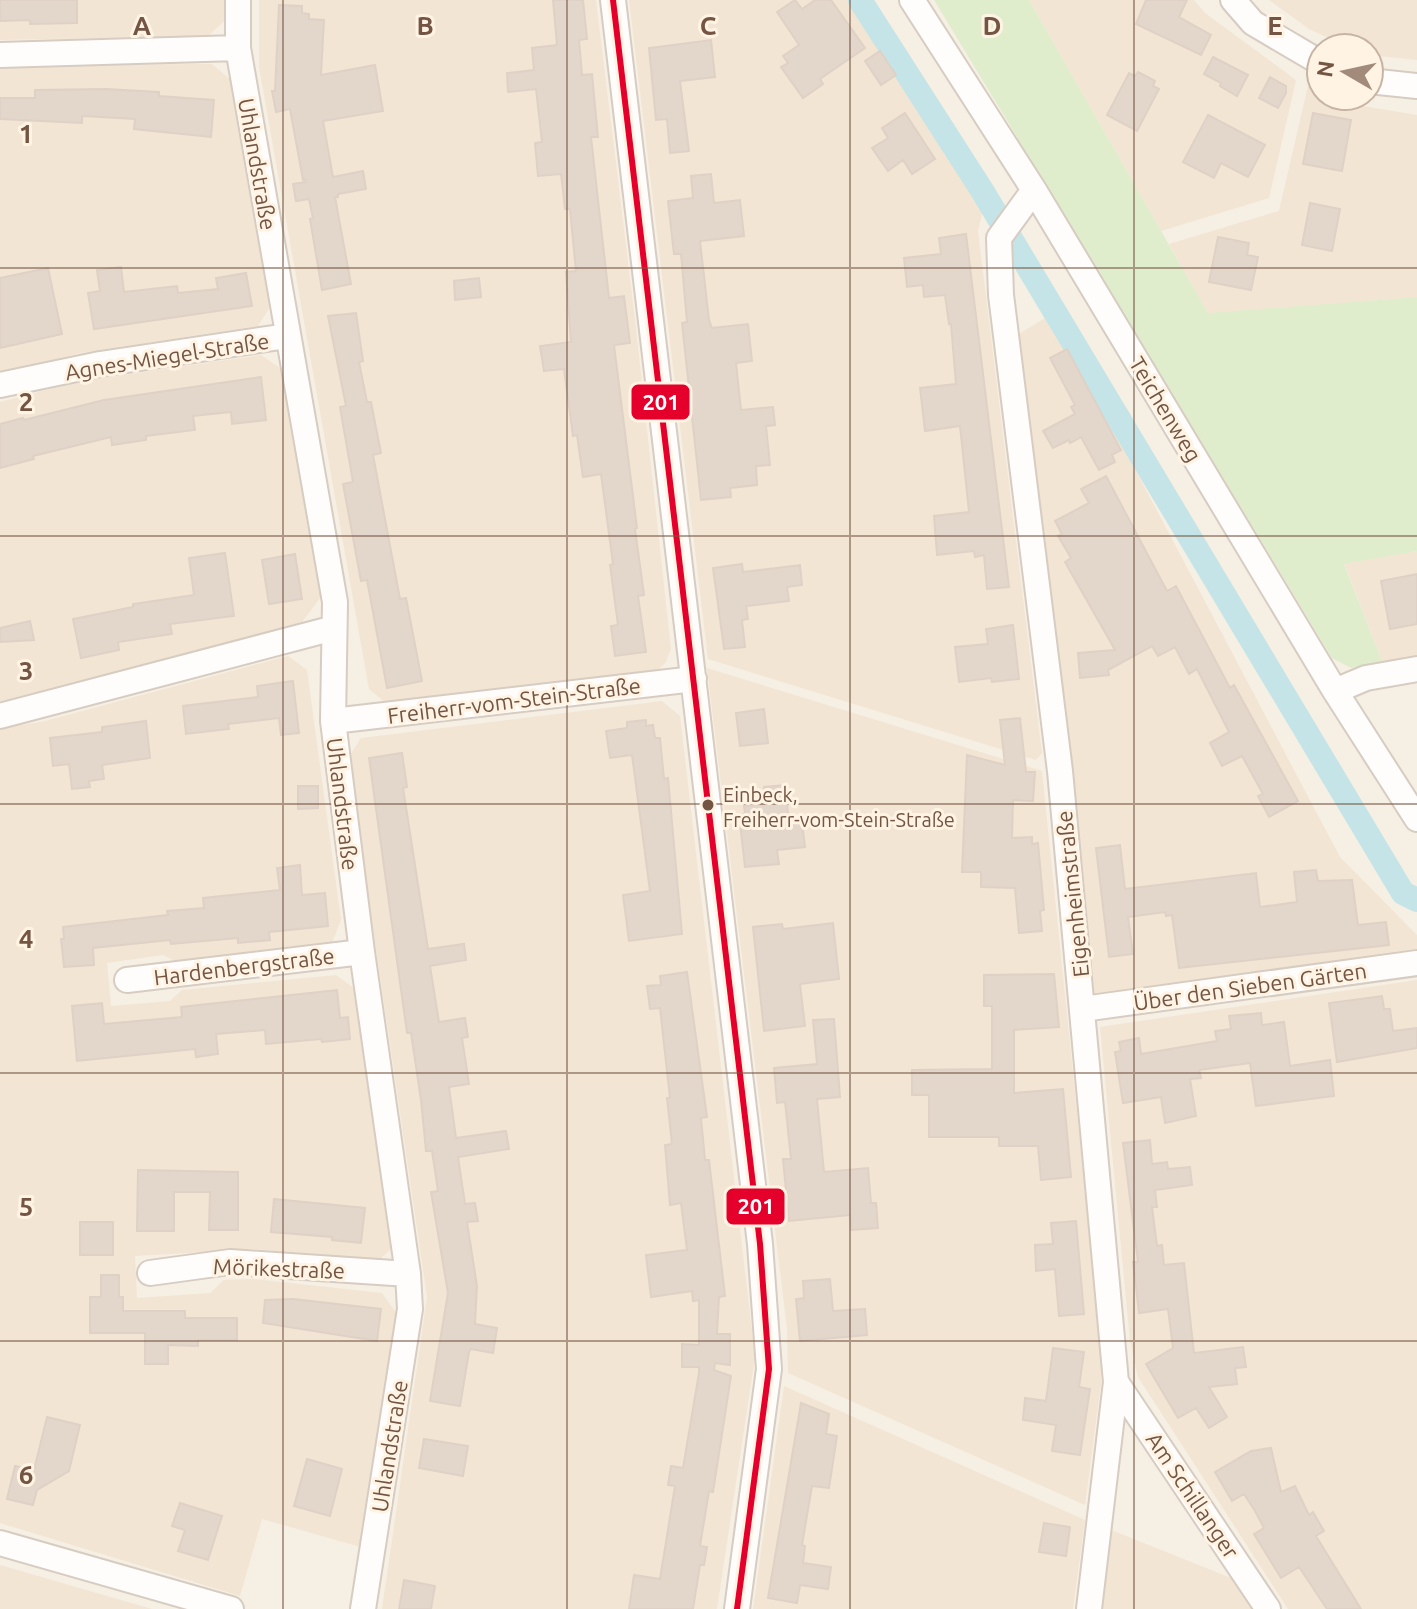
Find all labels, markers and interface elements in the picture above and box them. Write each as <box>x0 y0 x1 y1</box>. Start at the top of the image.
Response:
text: A <box>133 11 152 40</box>
text: B <box>416 11 434 40</box>
text: C <box>700 11 717 40</box>
text: D <box>983 11 1001 40</box>
text: E <box>1267 11 1283 40</box>
north arrow <box>1305 32 1385 112</box>
text: N <box>1311 59 1338 79</box>
street label: Uhlandstraße <box>234 96 282 232</box>
text: 1 <box>19 119 33 148</box>
street label: Agnes-Miegel-Straße <box>63 328 271 384</box>
street label: Teichenweg <box>1125 352 1207 466</box>
line badge: 201 <box>630 383 691 421</box>
text: 2 <box>19 387 33 416</box>
text: 201 <box>642 389 680 414</box>
text: 3 <box>19 656 33 685</box>
street label: Freiherr-vom-Stein-Straße <box>386 672 642 728</box>
street label: Uhlandstraße <box>322 736 364 872</box>
place label: Einbeck, Freiherr-vom-Stein-Straße <box>723 783 955 831</box>
marker: Einbeck, Freiherr-vom-Stein-Straße <box>700 797 716 813</box>
street label: Eigenheimstraße <box>1051 809 1093 979</box>
text: 4 <box>19 924 33 953</box>
street label: Hardenbergstraße <box>152 943 336 989</box>
street label: Über den Sieben Gärten <box>1132 957 1368 1015</box>
line badge: 201 <box>725 1187 786 1226</box>
text: 5 <box>19 1192 33 1221</box>
text: 201 <box>737 1193 775 1218</box>
street label: Mörikestraße <box>213 1253 345 1283</box>
street label: Uhlandstraße <box>366 1378 412 1514</box>
street label: Am Schillanger <box>1142 1427 1245 1563</box>
text: 6 <box>19 1460 33 1489</box>

